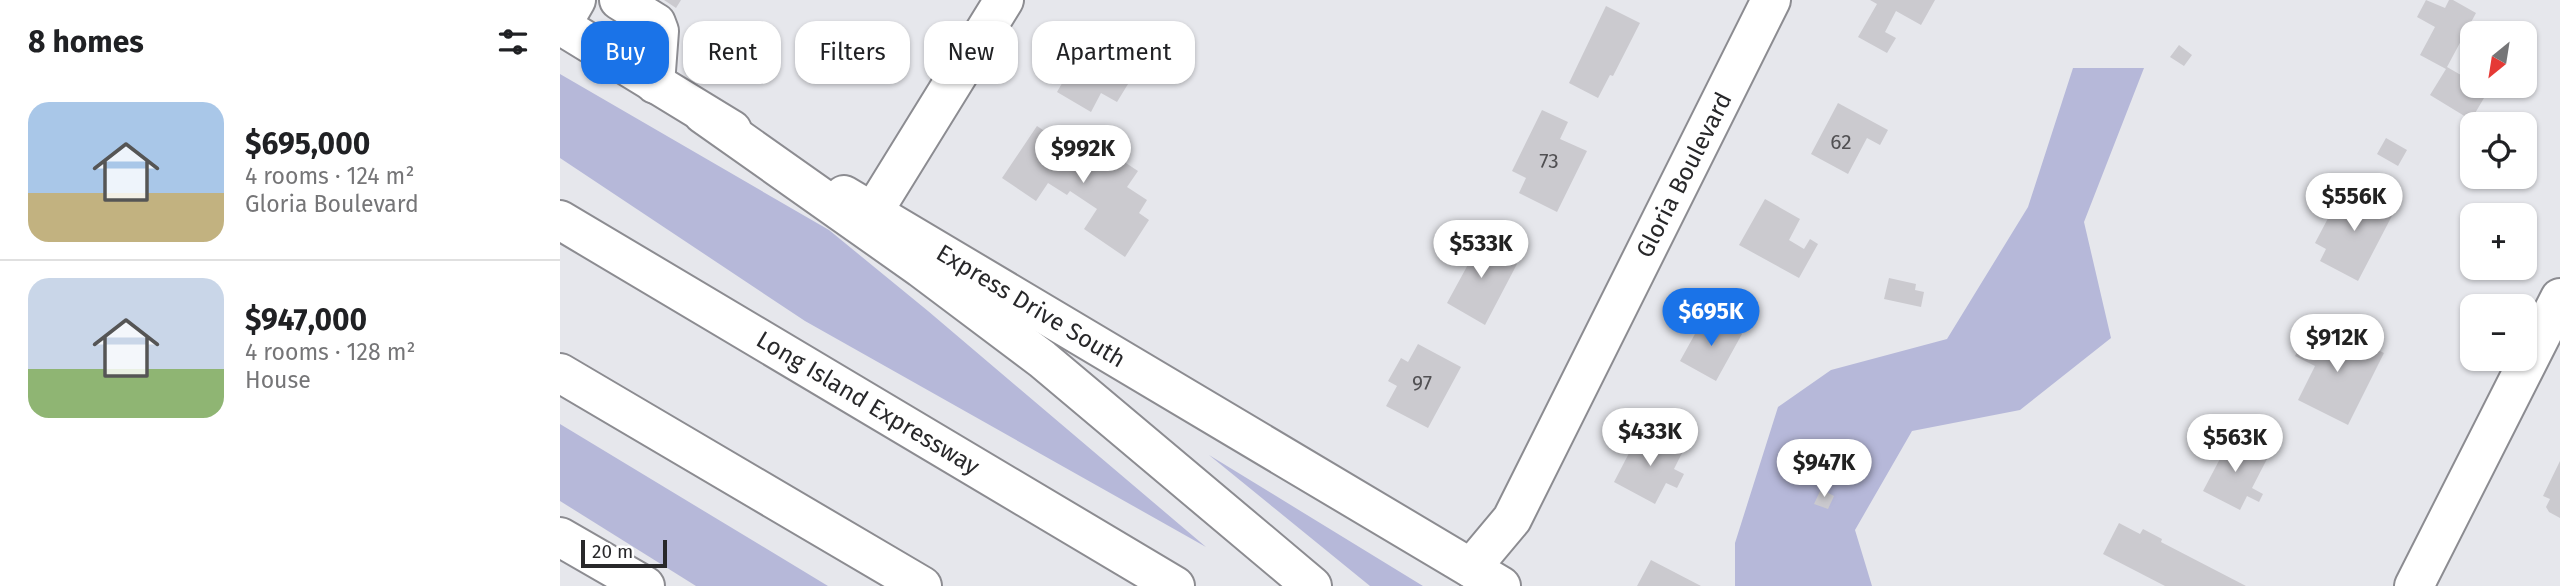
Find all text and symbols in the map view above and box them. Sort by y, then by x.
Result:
chip: Buy [581,21,669,84]
chip: Rent [683,21,781,84]
chip: Filters [795,21,910,84]
chip: New [924,21,1018,84]
chip: Apartment [1032,21,1195,84]
north arrow [2460,21,2538,98]
map controls [2460,21,2537,371]
icon: filters [494,23,532,61]
text: 8 homes [28,24,144,60]
street label: Gloria Boulevard [1630,88,1738,262]
button: locate [2460,112,2537,189]
pin: $992K [1034,125,1132,185]
text: $695,000 [245,126,370,162]
house number: 62 [1830,129,1852,155]
icon: home [84,130,168,214]
text: $992K [1051,134,1115,162]
house number: 73 [1539,148,1559,174]
text: 4 rooms · 124 m² [245,162,414,190]
pin: $556K [2305,174,2403,233]
text: $556K [2322,182,2386,210]
text: Gloria Boulevard [245,190,419,218]
button: + [2460,203,2537,280]
pin: $533K [1432,220,1530,280]
text: $533K [1449,229,1513,257]
street label: Express Drive South [932,239,1130,373]
pin: $695K [1662,288,1760,348]
button: − [2460,294,2537,371]
text: $695K [1678,297,1744,325]
text: $947,000 [245,302,367,338]
icon: home [84,306,168,390]
pin: $912K [2288,314,2386,374]
text: $912K [2306,323,2368,351]
street label: Long Island Expressway [751,325,985,481]
text: 4 rooms · 128 m² [245,338,415,366]
text: House [245,366,311,394]
house number: 97 [1412,370,1432,396]
pin: $433K [1601,408,1699,468]
pin: $563K [2186,414,2284,474]
text: $433K [1618,417,1682,445]
text: $563K [2203,423,2267,451]
pin: $947K [1775,440,1873,499]
text: $947K [1793,448,1855,476]
scale bar [581,537,667,569]
text: 20 m [592,540,633,563]

